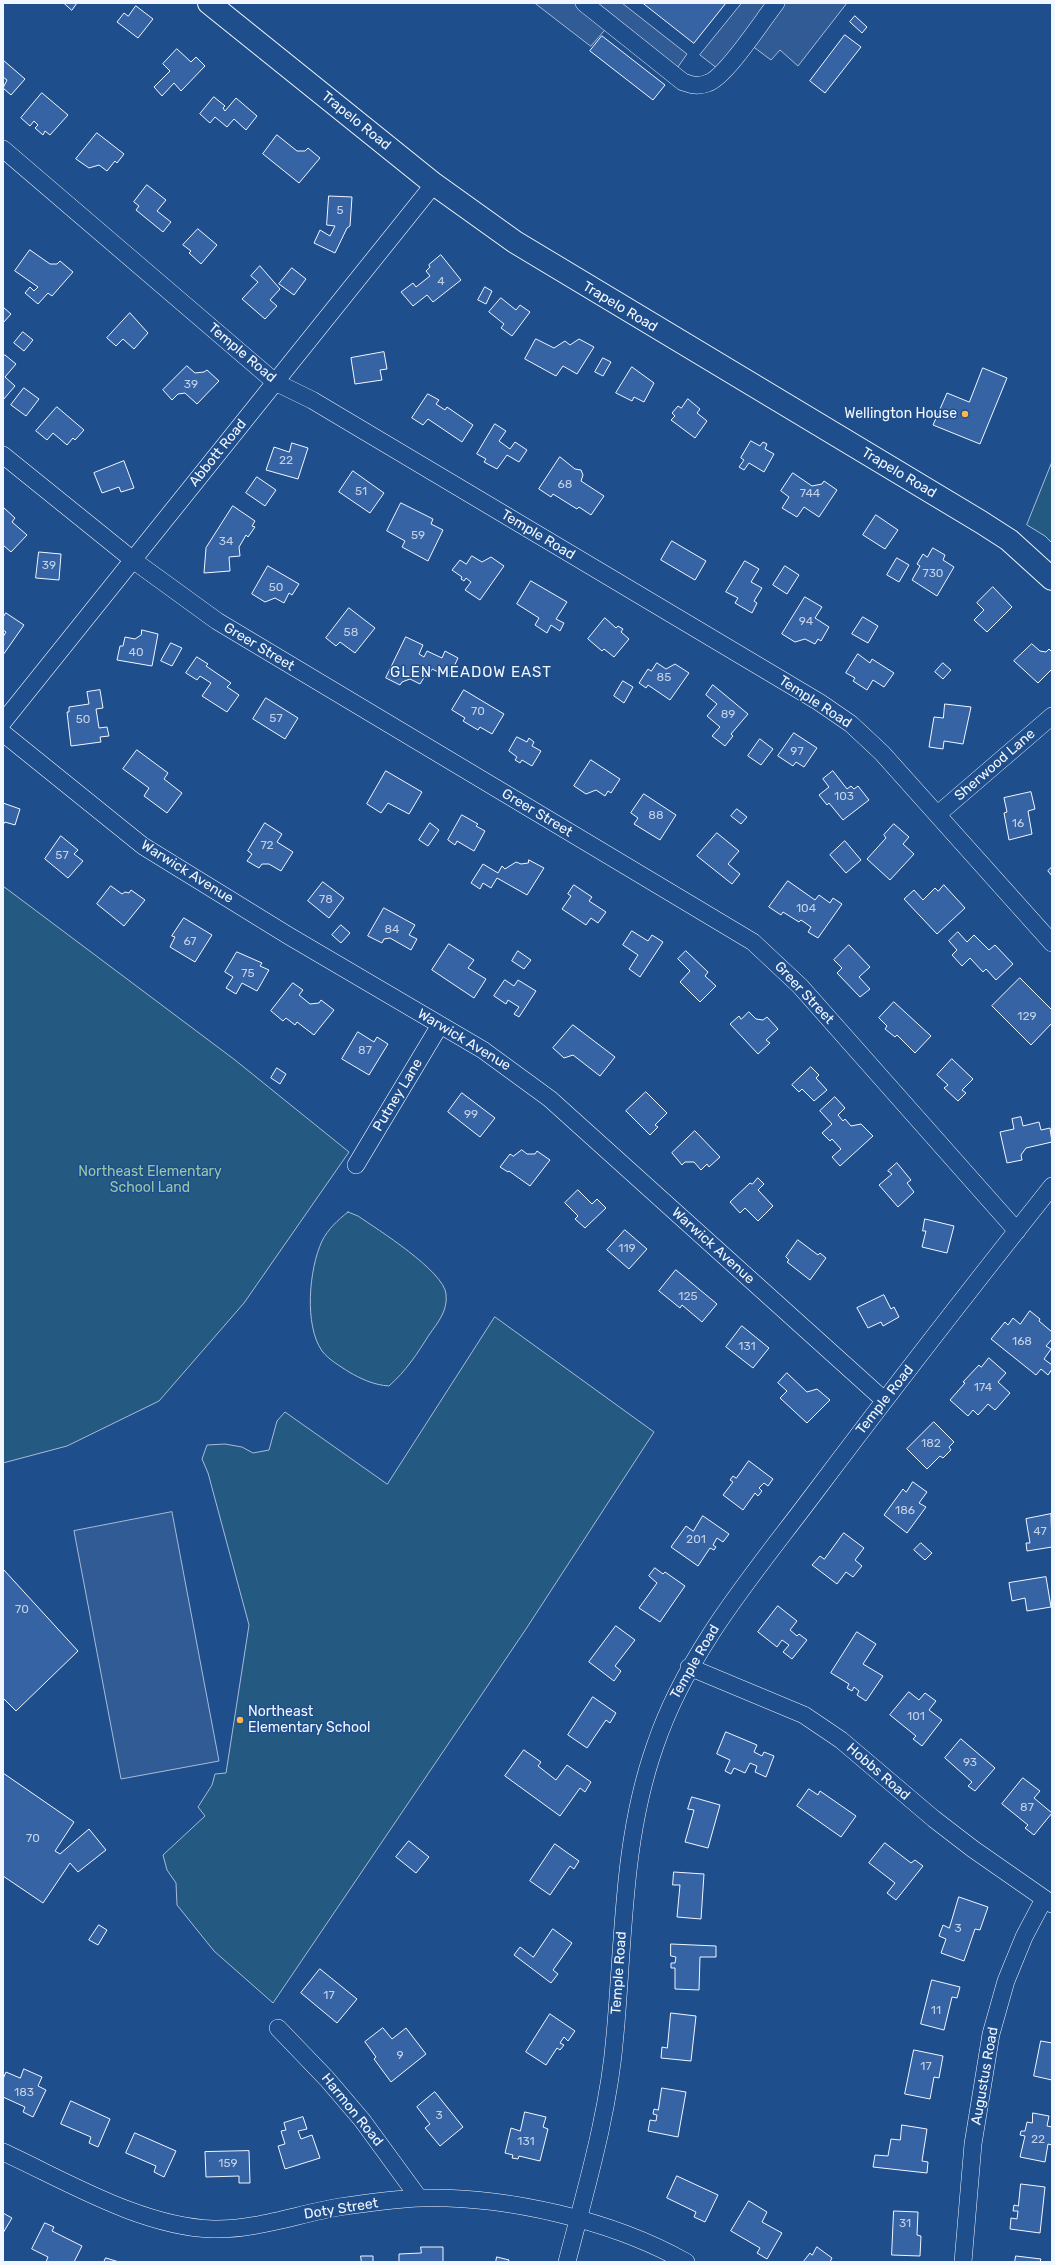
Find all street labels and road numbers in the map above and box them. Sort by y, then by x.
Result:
street label: Trapelo Road [318,88,394,154]
street label: Trapelo Road [580,278,660,336]
street label: Temple Road [205,320,279,386]
street label: Abbott Road [186,416,250,490]
street label: Trapelo Road [859,444,939,502]
street label: Temple Road [498,506,578,564]
street label: Greer Street [221,619,297,675]
street label: Temple Road [776,672,854,732]
street label: Sherwood Lane [951,725,1039,805]
street label: Greer Street [499,785,575,841]
street label: Warwick Avenue [138,837,236,907]
street label: Greer Street [771,958,837,1028]
street label: Warwick Avenue [414,1006,514,1074]
street label: Putney Lane [370,1056,426,1134]
street label: Warwick Avenue [668,1204,758,1288]
street label: Temple Road [853,1362,917,1438]
street label: Temple Road [667,1622,723,1702]
street label: Hobbs Road [843,1740,913,1804]
street label: Temple Road [608,1931,630,2015]
street label: Augustus Road [968,2026,1002,2126]
street label: Harmon Road [318,2070,386,2150]
street label: Doty Street [303,2195,379,2223]

